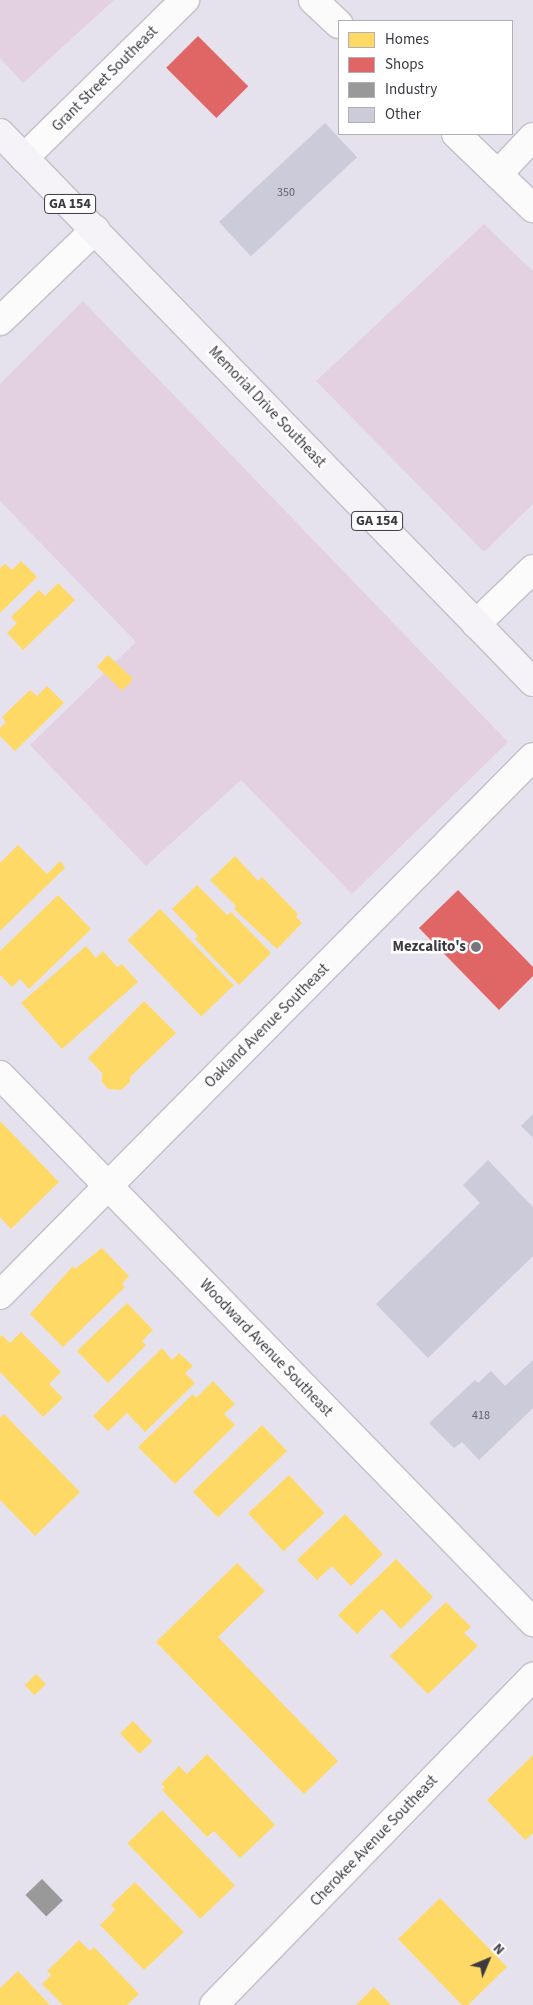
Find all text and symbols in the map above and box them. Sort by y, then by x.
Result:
legend [338,20,513,135]
street label: Grant Street Southeast [48,22,162,136]
text: Homes [385,29,429,50]
text: Shops [385,54,424,75]
text: Industry [385,79,437,100]
text: Other [385,104,421,125]
house number: 350 [277,186,295,200]
road number: GA 154 [44,192,96,215]
street label: Memorial Drive Southeast [205,343,329,471]
road number: GA 154 [351,510,403,532]
place label: Mezcalito's [393,938,466,956]
marker: Mezcalito's [470,941,482,953]
street label: Oakland Avenue Southeast [201,960,333,1092]
street label: Woodward Avenue Southeast [196,1276,336,1420]
house number: 418 [472,1409,490,1423]
street label: Cherokee Avenue Southeast [307,1772,441,1910]
north arrow [463,1935,513,1985]
text: N [488,1939,509,1960]

